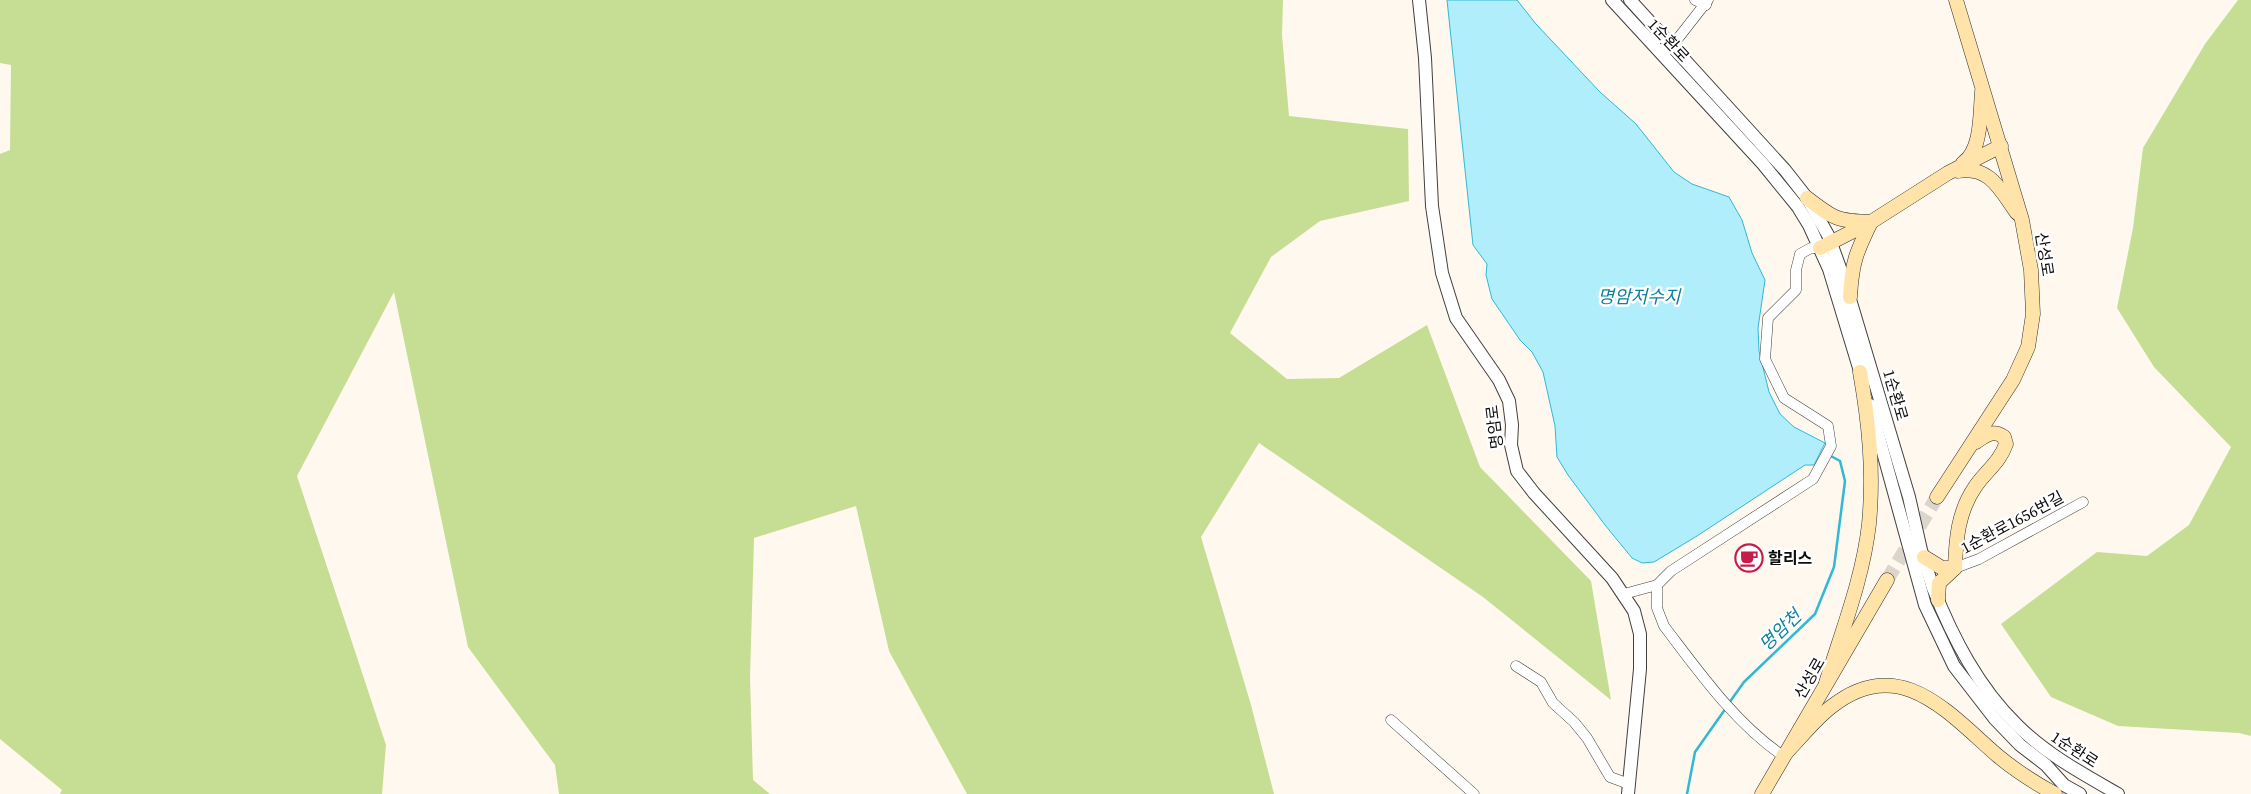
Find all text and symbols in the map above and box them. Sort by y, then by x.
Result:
street label: 1순환로 [1643,13,1695,67]
street label: 산성로 [2031,230,2059,278]
water label: 명암저수지 [1598,284,1682,309]
street label: 1순환로 [1878,367,1914,423]
street label: 명암로 [1480,403,1508,450]
street label: 1순환로1656번길 [1957,486,2067,558]
cafe icon: 할리스 [1734,543,1764,573]
place label: 할리스 [1768,547,1812,569]
water label: 명암천 [1753,602,1808,656]
street label: 산성로 [1788,653,1830,703]
street label: 1순환로 [2047,726,2103,773]

